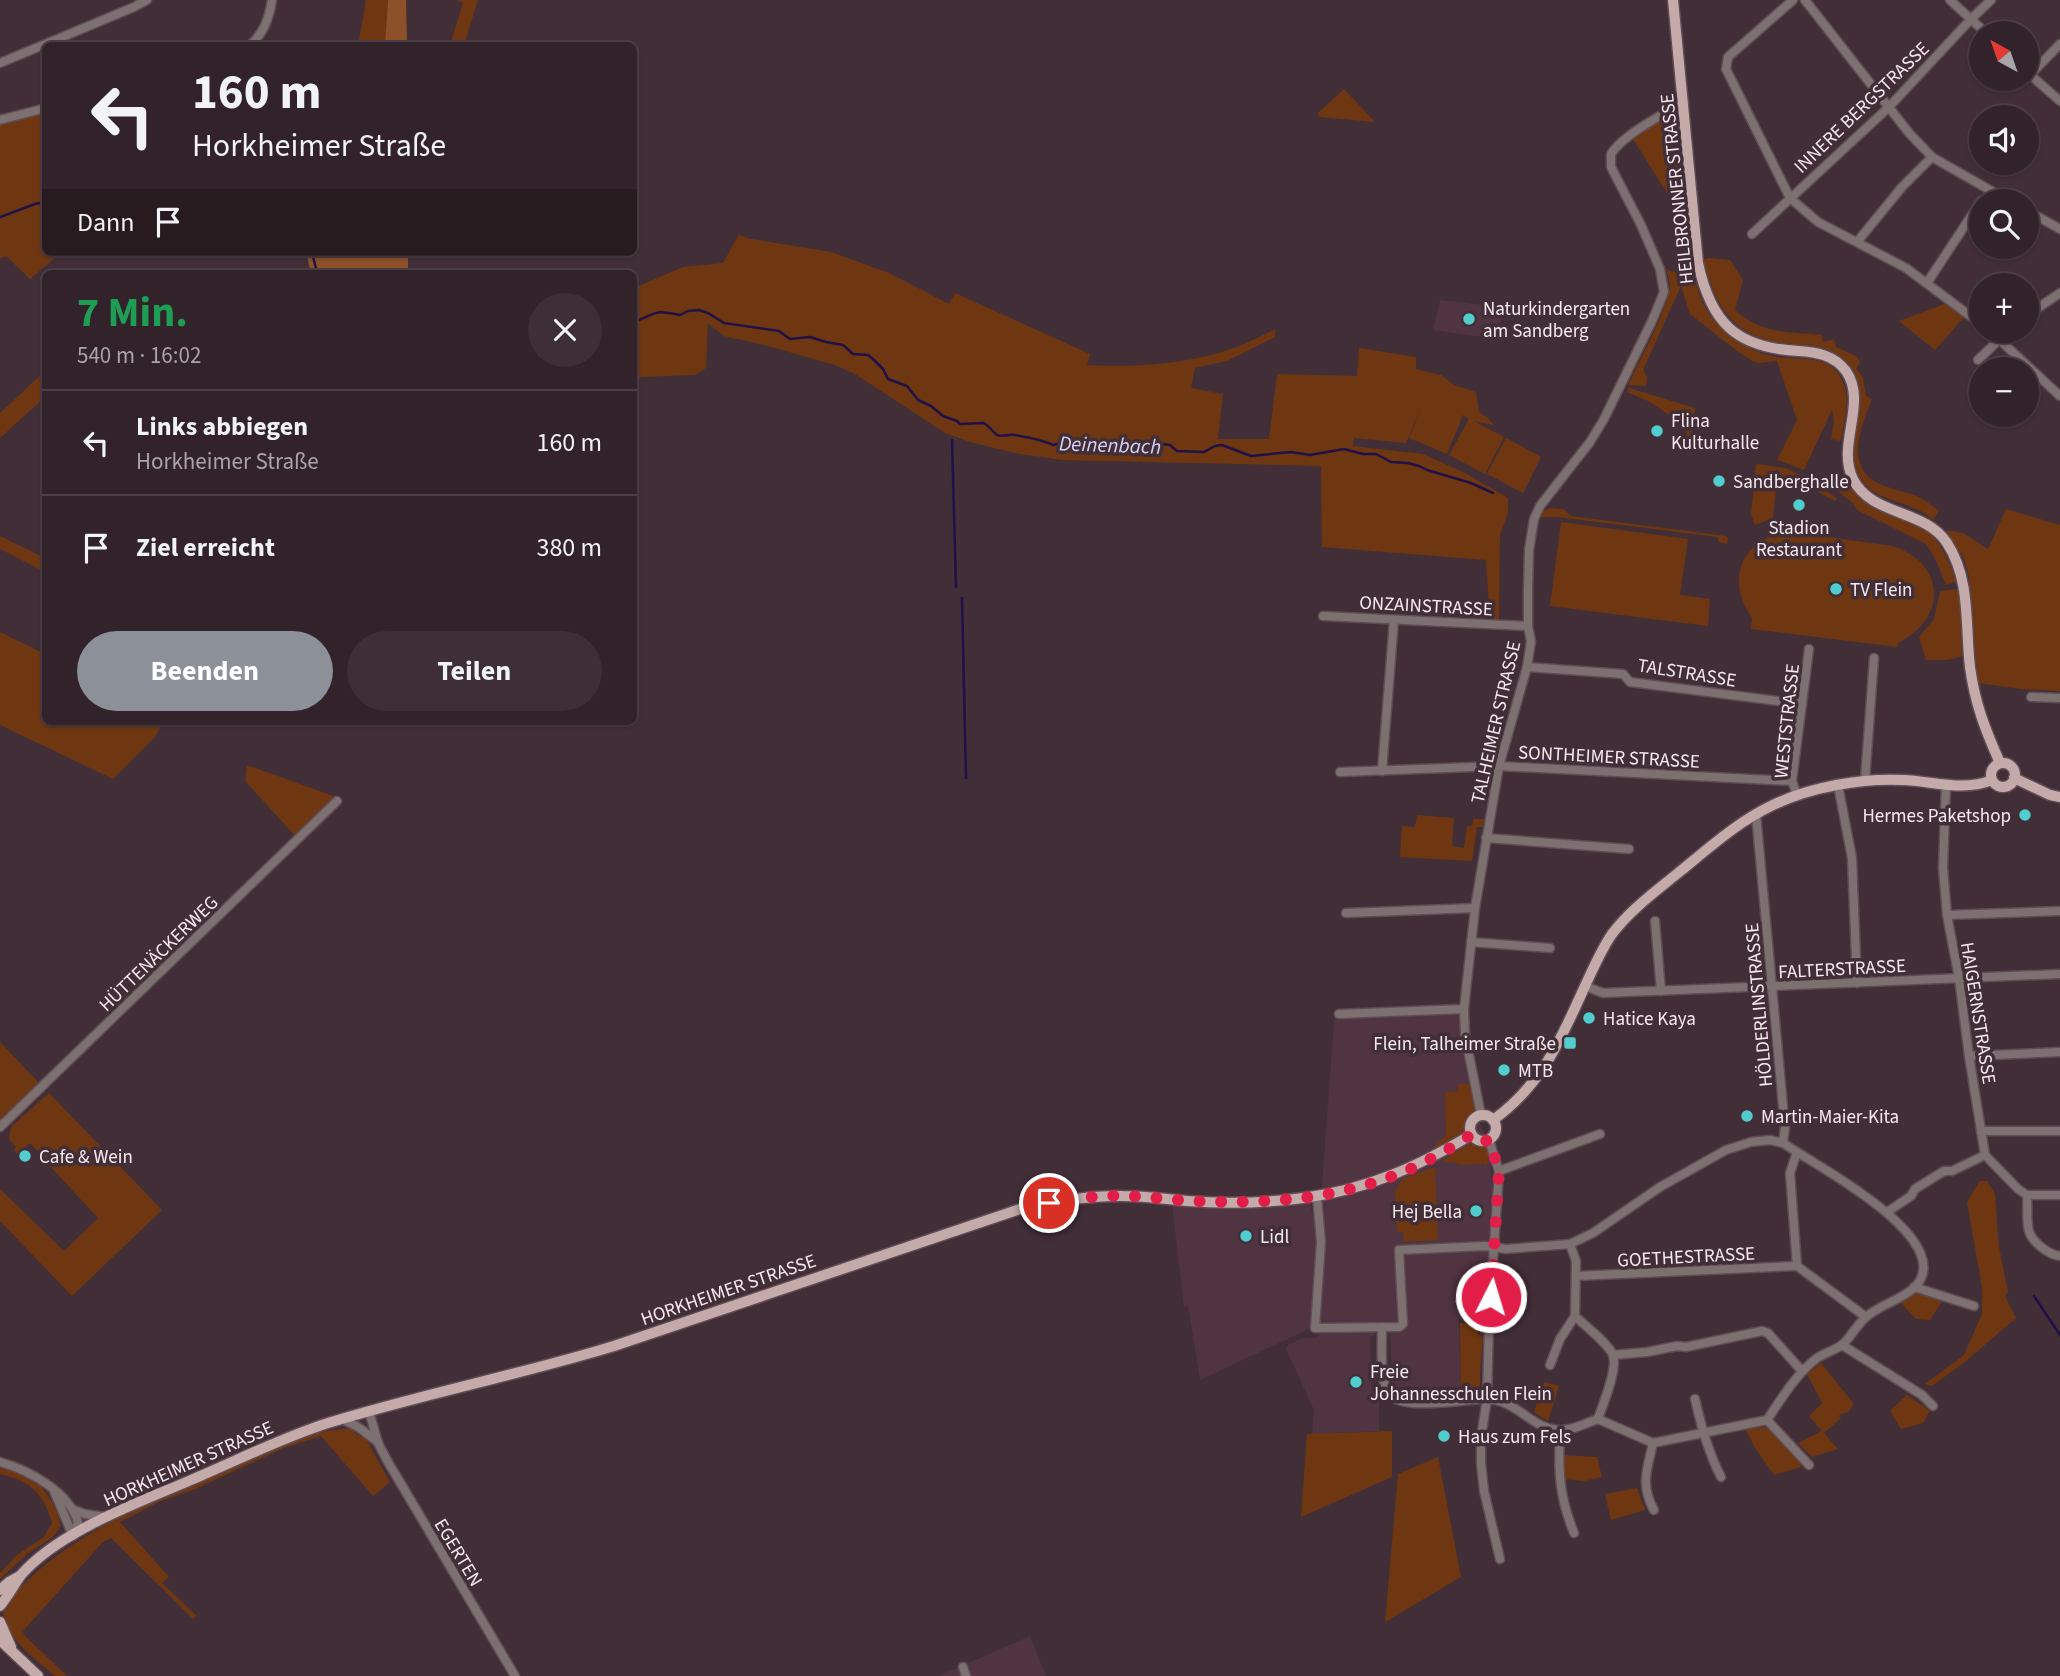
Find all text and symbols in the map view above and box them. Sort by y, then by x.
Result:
north arrow [1969,21,2039,91]
map controls [1969,21,2039,427]
street label: INNERE BERGSTRASSE [1788,36,1936,180]
text: 160 m [192,58,321,128]
icon: left [77,70,168,161]
street label: HEILBRONNER STRASSE [1654,92,1701,285]
button: sound [1969,105,2039,175]
text: Horkheimer Straße [192,123,446,169]
button: search [1969,189,2039,259]
icon: arrive [149,203,187,241]
text: Dann [77,204,135,241]
button: + [1969,273,2039,343]
text: 7 Min. [77,283,188,343]
button: close [528,293,602,367]
place label: Naturkindergarten am Sandberg [1483,296,1630,345]
marker: Naturkindergarten am Sandberg [1461,311,1477,327]
text: 540 m · 16:02 [77,339,201,372]
button: − [1969,357,2039,427]
text: Links abbiegen [136,408,308,445]
place label: Flina Kulturhalle [1671,408,1759,457]
marker: Flina Kulturhalle [1649,423,1665,439]
icon: left [77,424,115,462]
text: 160 m [536,424,602,461]
water label: Deinenbach [1058,428,1162,462]
text: Horkheimer Straße [136,445,319,478]
place label: Sandberghalle [1733,469,1849,496]
marker: Sandberghalle [1711,473,1727,489]
marker: Stadion Restaurant [1791,497,1807,513]
place label: Stadion Restaurant [1756,515,1843,564]
icon: arrive [77,529,115,567]
text: Ziel erreicht [136,529,275,566]
text: 380 m [536,529,602,566]
place label: TV Flein [1850,577,1913,604]
marker: TV Flein [1828,581,1844,597]
street label: ONZAINSTRASSE [1358,590,1493,623]
button: Beenden [77,631,333,711]
button: Teilen [347,631,602,711]
street label: TALHEIMER STRASSE [1465,638,1528,806]
street label: TALSTRASSE [1635,652,1738,695]
street label: WESTSTRASSE [1768,662,1807,780]
street label: SONTHEIMER STRASSE [1517,739,1701,776]
place label: Hermes Paketshop [1862,803,2011,830]
marker: Hermes Paketshop [2017,807,2033,823]
street label: HÜTTENÄCKERWEG [93,890,225,1018]
street label: HÖLDERLINSTRASSE [1739,922,1780,1088]
street label: HAIGERNSTRASSE [1953,940,2002,1086]
street label: FALTERSTRASSE [1778,953,1907,986]
place label: Hatice Kaya [1603,1006,1696,1033]
marker: Hatice Kaya [1581,1010,1597,1026]
place label: Flein, Talheimer Straße [1373,1031,1556,1058]
marker: Flein, Talheimer Straße [1562,1035,1578,1051]
place label: MTB [1518,1058,1553,1085]
marker: MTB [1496,1062,1512,1078]
place label: Martin-Maier-Kita [1761,1104,1899,1131]
marker: Martin-Maier-Kita [1739,1108,1755,1124]
place label: Cafe & Wein [39,1144,133,1171]
marker: Cafe & Wein [17,1148,33,1164]
pin [1019,1173,1079,1233]
icon: arrive [1030,1184,1068,1222]
place label: Hej Bella [1392,1199,1462,1226]
marker: Hej Bella [1468,1203,1484,1219]
place label: Lidl [1260,1224,1289,1251]
marker: Lidl [1238,1228,1254,1244]
street label: GOETHESTRASSE [1616,1240,1756,1275]
street label: HORKHEIMER STRASSE [637,1248,820,1333]
position arrow [1454,1260,1528,1334]
place label: Freie Johannesschulen Flein [1370,1359,1552,1408]
marker: Freie Johannesschulen Flein [1348,1374,1364,1390]
street label: HORKHEIMER STRASSE [99,1415,278,1514]
place label: Haus zum Fels [1458,1424,1571,1451]
marker: Haus zum Fels [1436,1428,1452,1444]
street label: EGERTEN [427,1514,489,1592]

